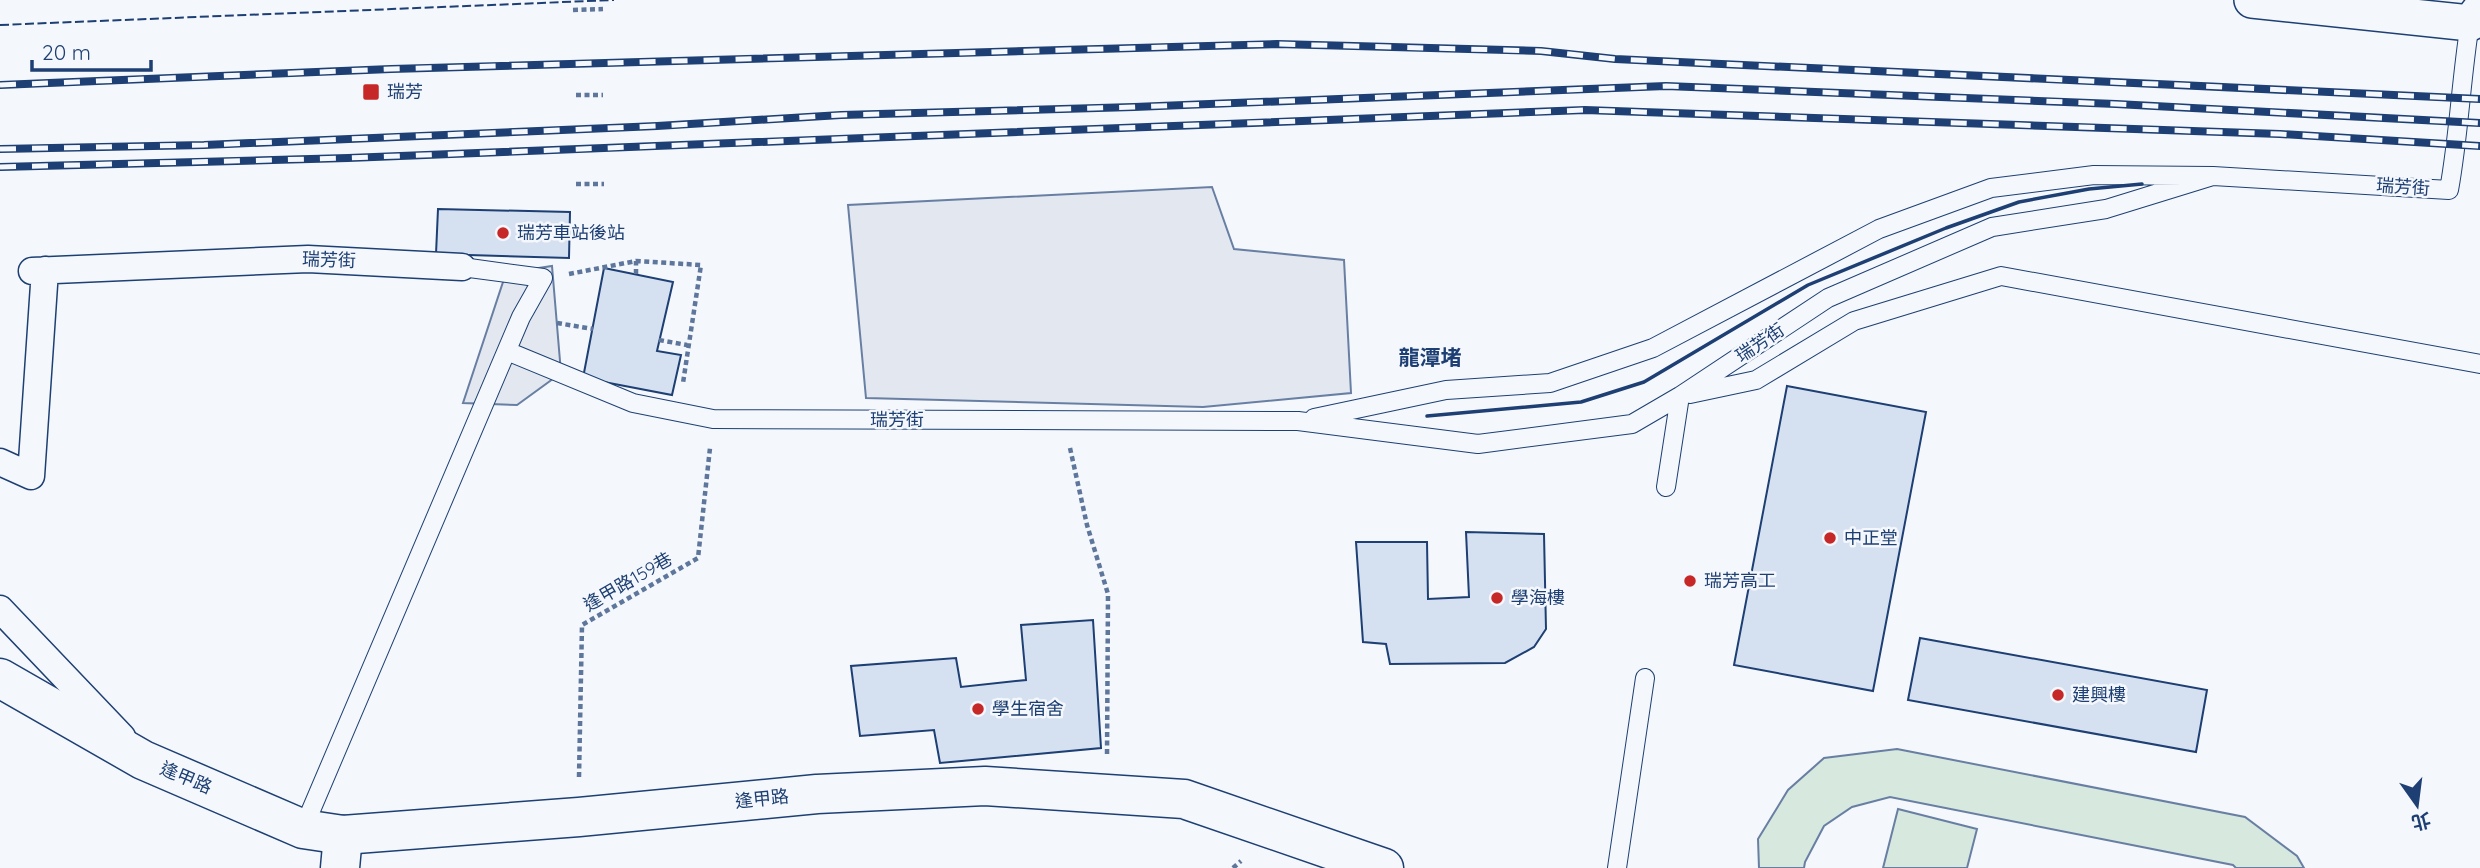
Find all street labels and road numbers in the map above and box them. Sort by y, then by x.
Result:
street label: 瑞芳街 [2375,173,2431,200]
street label: 瑞芳街 [302,247,356,272]
street label: 瑞芳街 [1731,318,1789,367]
street label: 瑞芳街 [870,408,924,431]
street label: 逢甲路159巷 [579,547,676,616]
street label: 逢甲路 [157,756,216,799]
street label: 逢甲路 [734,784,790,813]

